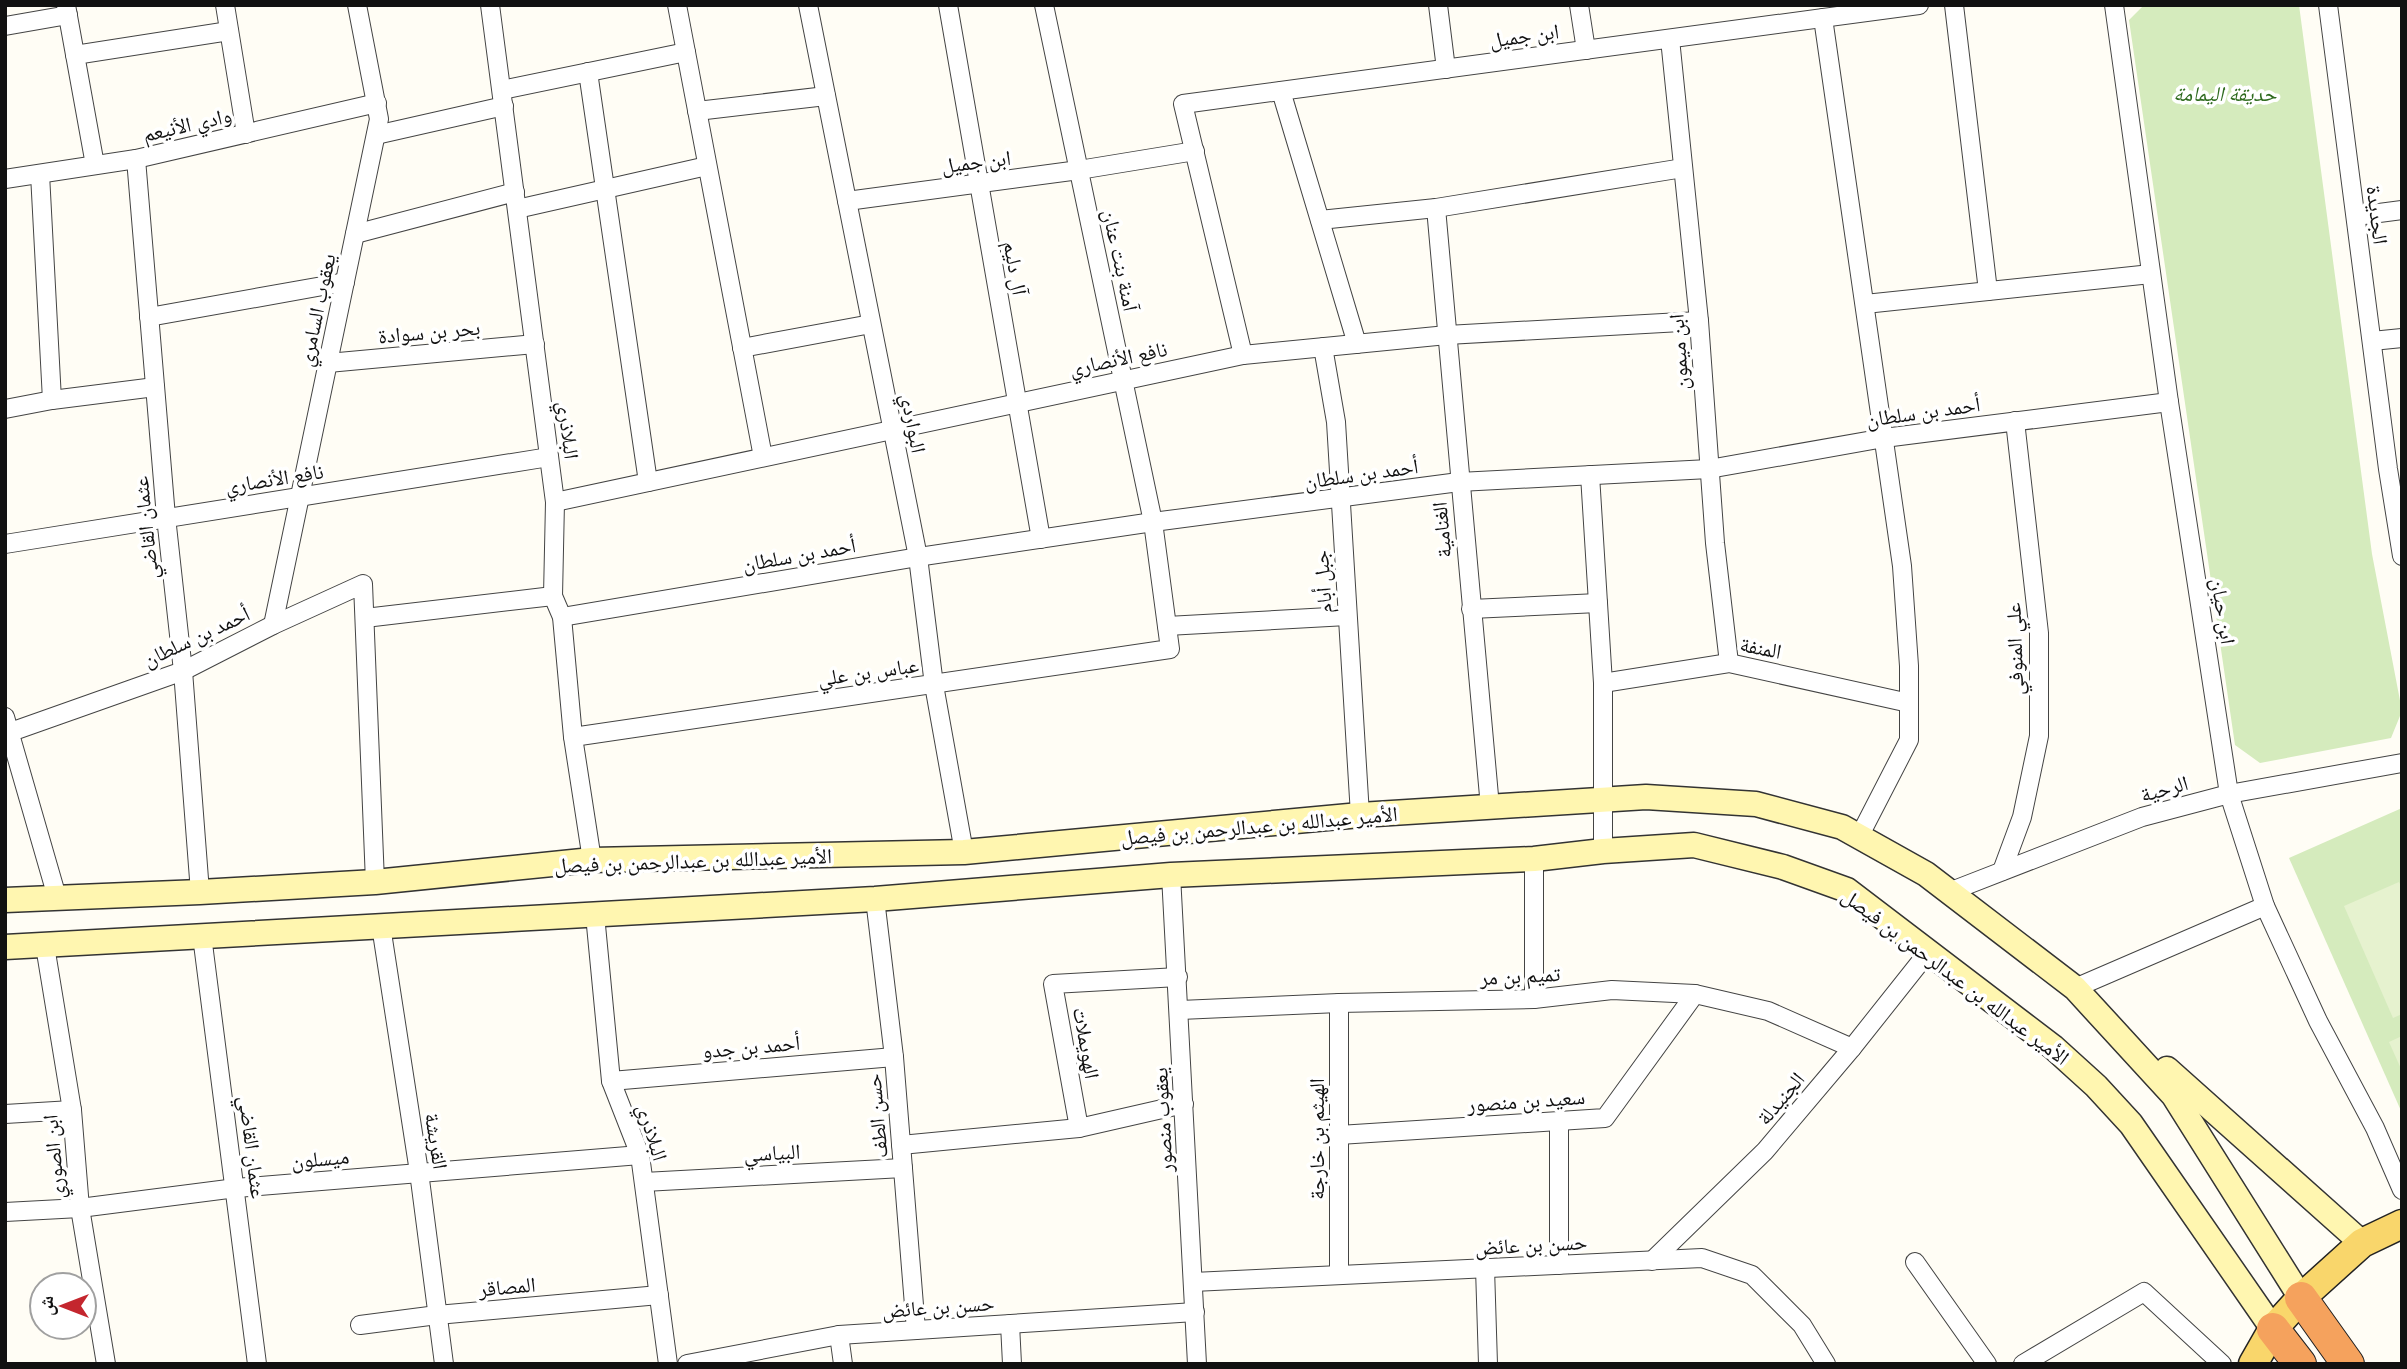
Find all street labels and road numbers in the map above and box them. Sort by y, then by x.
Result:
street label: ابن جميل [1487,16,1561,54]
street label: وادي الأنيعم [140,100,235,151]
street label: ابن جميل [939,143,1013,179]
street label: الجديدة [2361,184,2395,246]
street label: آمنة بنت عنان [1097,206,1146,314]
street label: آل دليم [997,239,1035,298]
street label: يعقوب السامري [290,251,345,370]
street label: بحر بن سوادة [377,313,481,349]
street label: ابن ميمون [1661,313,1695,391]
street label: نافع الأنصاري [1066,334,1170,385]
street label: أحمد بن سلطان [1864,389,1982,433]
street label: البواردي [891,391,933,456]
street label: البلاذري [548,399,586,461]
street label: أحمد بن سلطان [1302,451,1420,495]
street label: نافع الأنصاري [223,456,326,503]
street label: عثمان القاضي [126,474,168,581]
street label: الغنامية [1425,501,1457,559]
street label: أحمد بن سلطان [740,530,858,578]
street label: جبل أبام [1306,549,1339,615]
street label: ابن حيان [2205,576,2243,646]
street label: أحمد بن سلطان [138,599,254,673]
street label: علي المنوفي [1998,602,2033,696]
street label: المنفة [1738,629,1784,665]
street label: عباس بن علي [816,650,921,695]
street label: الرحية [2137,768,2191,808]
street label: الأمير عبدالله بن عبدالرحمن بن فيصل [1119,799,1399,851]
street label: الأمير عبدالله بن عبدالرحمن بن فيصل [554,841,832,879]
street label: الأمير عبدالله بن عبدالرحمن بن فيصل [1837,881,2075,1071]
street label: تميم بن مر [1478,959,1561,992]
street label: الهويملات [1067,1005,1107,1081]
street label: أحمد بن جدو [701,1028,801,1064]
street label: الجنيدلة [1750,1066,1810,1130]
street label: يعقوب منصور [1145,1067,1179,1174]
street label: حسن الطف [858,1073,894,1159]
street label: الهيثم بن خارجة [1302,1078,1331,1200]
street label: سعيد بن منصور [1465,1082,1586,1118]
street label: عثمان القاضي [229,1094,273,1201]
street label: البلاذري [628,1100,675,1165]
street label: القريشة [419,1111,455,1171]
street label: ابن الصوري [35,1113,74,1200]
street label: البياسي [743,1137,801,1171]
street label: ميسلون [290,1142,350,1174]
street label: حسن بن عائض [1474,1227,1588,1261]
street label: المصاقر [476,1270,537,1303]
street label: حسن بن عائض [881,1288,995,1324]

